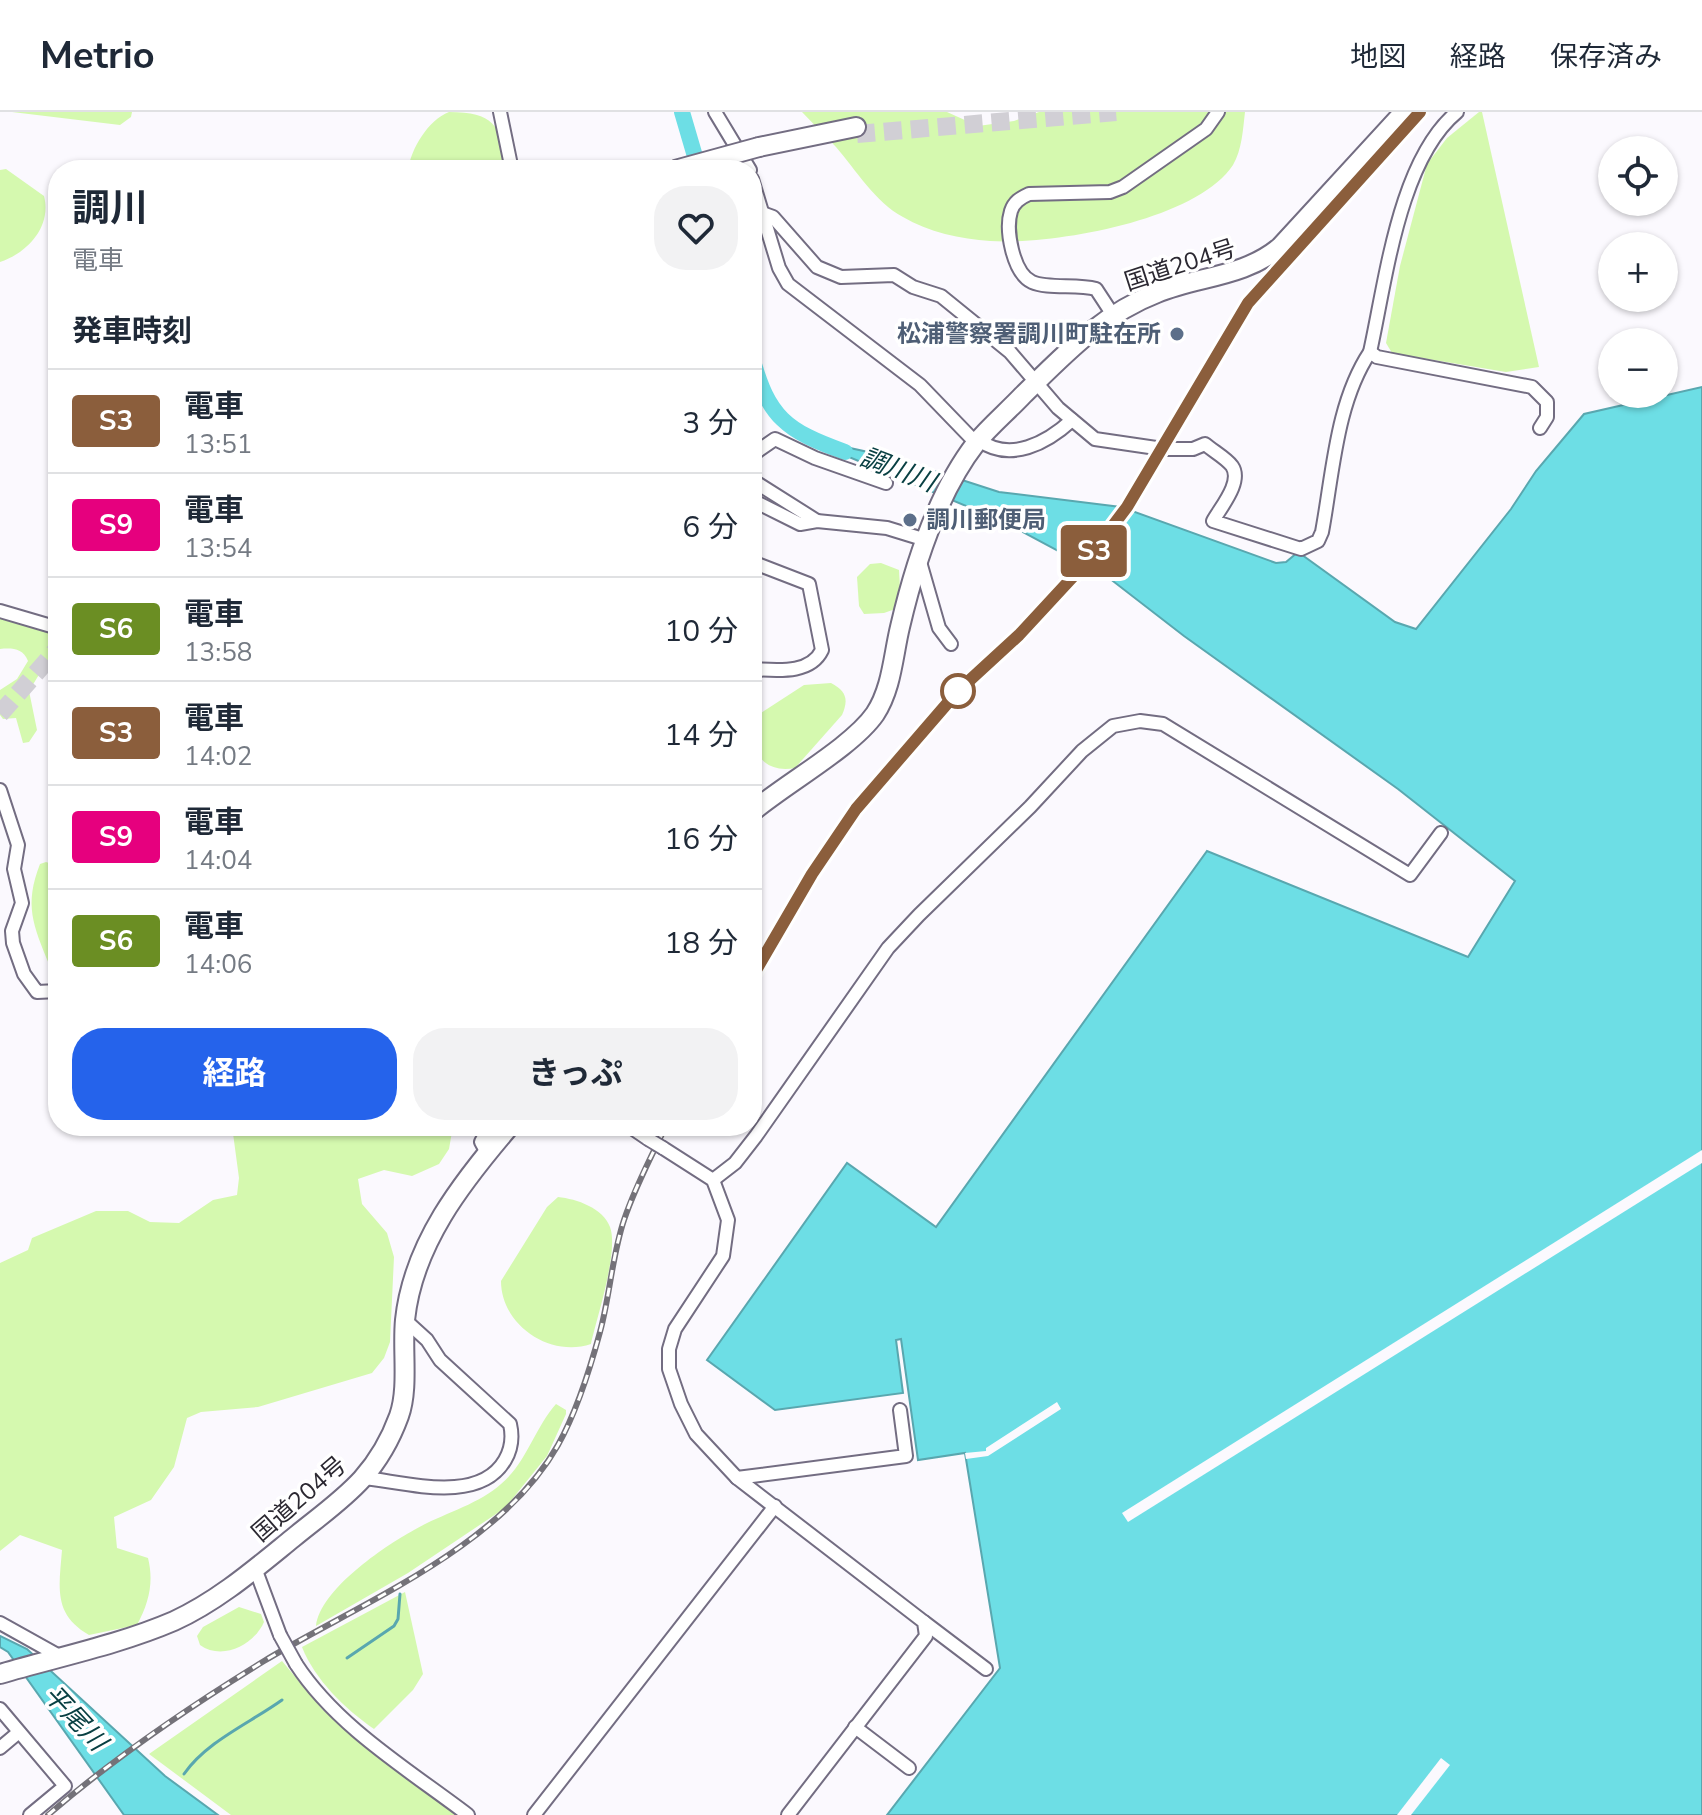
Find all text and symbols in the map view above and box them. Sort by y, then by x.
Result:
text: Metrio [40,30,155,81]
text: 地図 [1350,38,1406,76]
text: 経路 [1450,38,1506,76]
text: 保存済み [1550,38,1662,76]
map controls [1598,136,1678,408]
button: locate [1598,136,1678,216]
text: 調川 [72,183,148,234]
button: heart [654,186,738,270]
street label: 国道204号 [1120,232,1240,298]
button: + [1598,232,1678,312]
text: 電車 [72,243,124,278]
text: 発車時刻 [72,311,192,352]
place label: 松浦警察署調川町駐在所 [897,318,1161,350]
marker: 松浦警察署調川町駐在所 [1168,325,1186,343]
button: − [1598,328,1678,408]
text: 電車 [184,386,244,427]
text: S3 [99,402,133,440]
text: 3 分 [682,403,738,444]
text: 13:51 [184,427,252,462]
water label: 調川川 [855,440,943,501]
text: 電車 [184,490,244,531]
place label: 調川郵便局 [926,504,1046,536]
text: S9 [99,506,133,544]
text: 6 分 [682,507,738,548]
marker: 調川郵便局 [901,511,919,529]
line badge: S3 [1058,525,1130,577]
text: 13:54 [184,531,252,566]
text: S3 [1077,532,1111,570]
text: 電車 [184,594,244,635]
text: S6 [99,610,133,648]
text: 10 分 [664,611,738,652]
text: 13:58 [184,635,252,670]
unlabelled marker [941,674,975,708]
text: 電車 [184,698,244,739]
text: S3 [99,714,133,752]
text: 14 分 [664,715,738,756]
text: 14:02 [184,739,252,774]
text: 電車 [184,802,244,843]
text: S9 [99,818,133,856]
text: 16 分 [664,819,738,860]
text: 14:04 [184,843,252,878]
text: 電車 [184,906,244,947]
text: S6 [99,922,133,960]
text: 18 分 [664,923,738,964]
text: 14:06 [184,947,252,982]
button: 経路 [72,1028,397,1120]
button: きっぷ [413,1028,738,1120]
street label: 国道204号 [245,1449,353,1549]
water label: 平尾川 [36,1678,116,1761]

